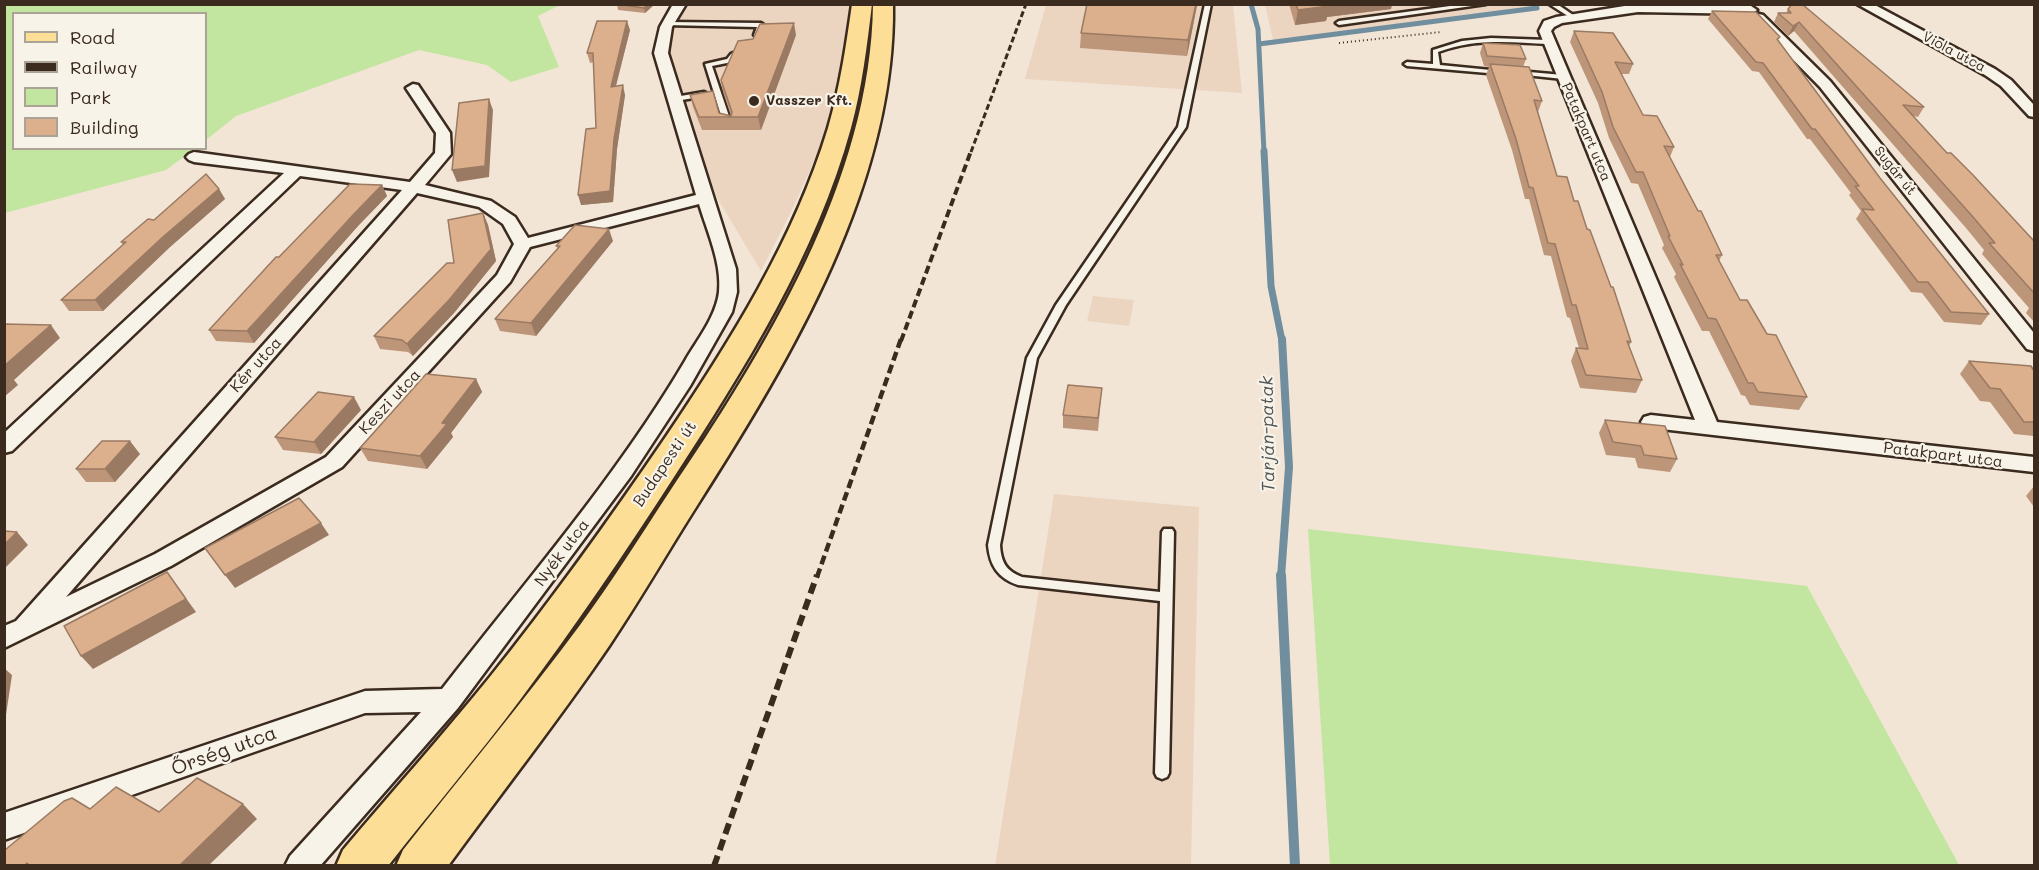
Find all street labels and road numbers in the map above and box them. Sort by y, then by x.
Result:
street label: Viola utca [1920,28,1988,76]
street label: Patakpart utca [1558,80,1614,184]
street label: Sugár út [1870,143,1920,199]
street label: Kér utca [226,333,286,397]
street label: Keszi utca [355,366,425,438]
street label: Budapesti út [629,418,701,510]
street label: Patakpart utca [1882,438,2004,472]
street label: Nyék utca [531,516,593,590]
street label: Őrség utca [168,721,280,781]

